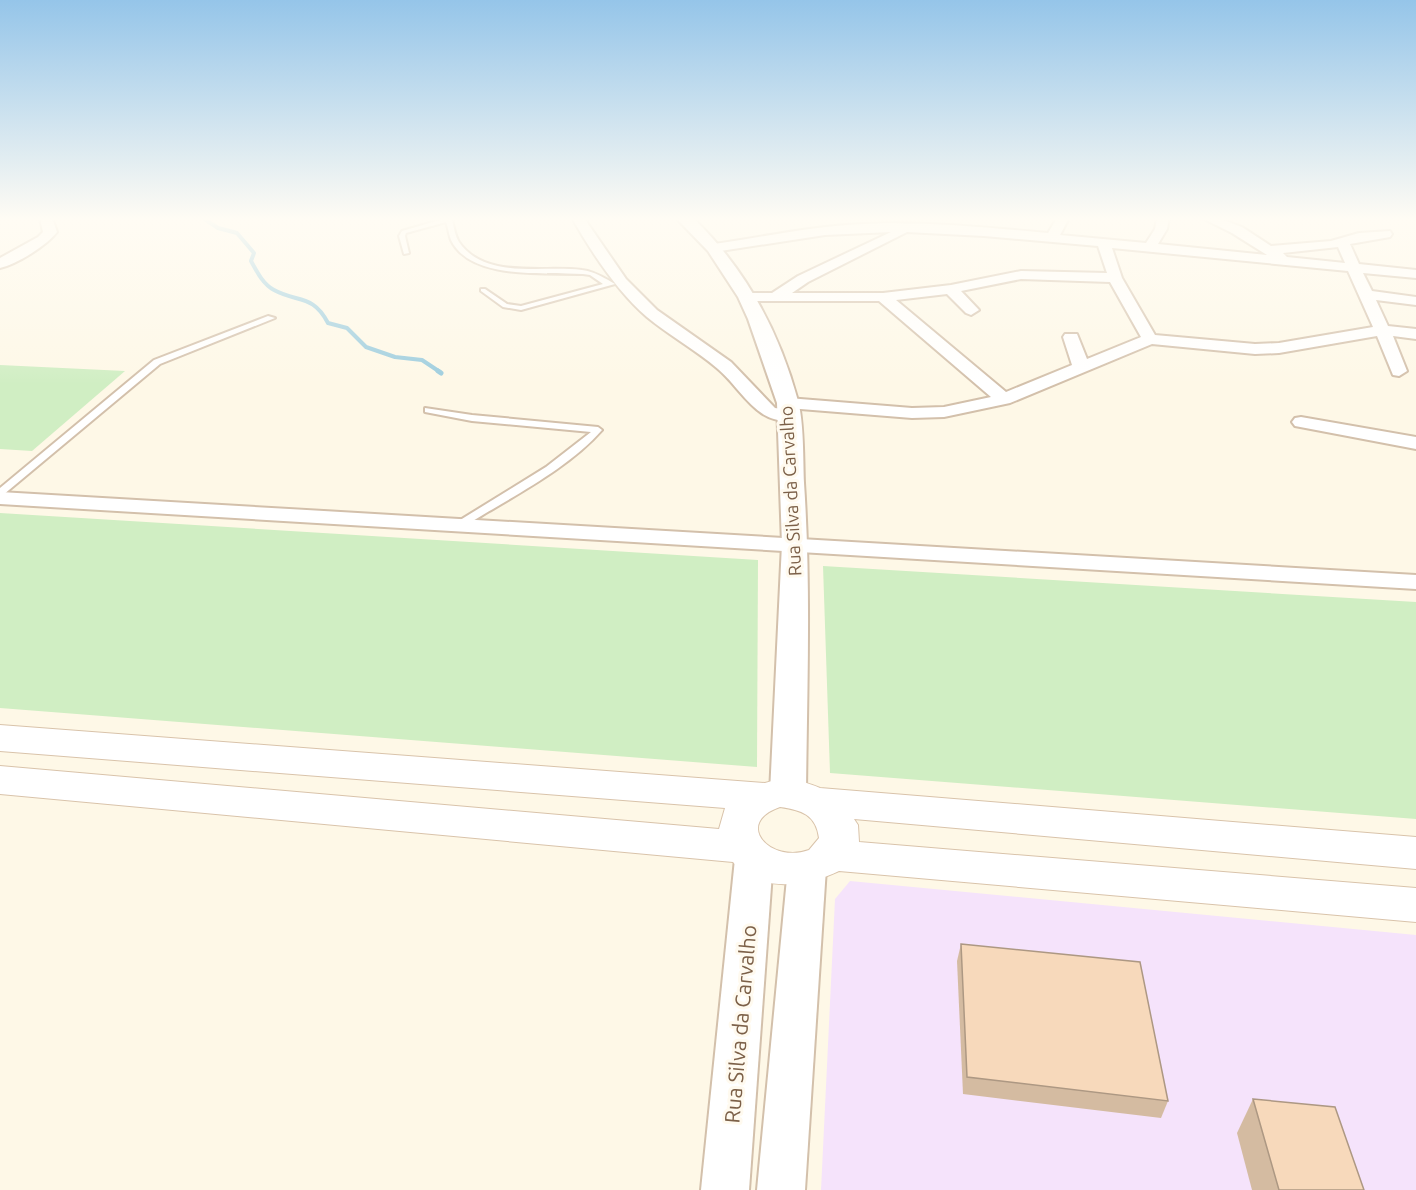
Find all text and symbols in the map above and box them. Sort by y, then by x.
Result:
street label: Rua Silva da Carvalho [776,405,804,577]
street label: Rua Silva da Carvalho [719,924,761,1124]

